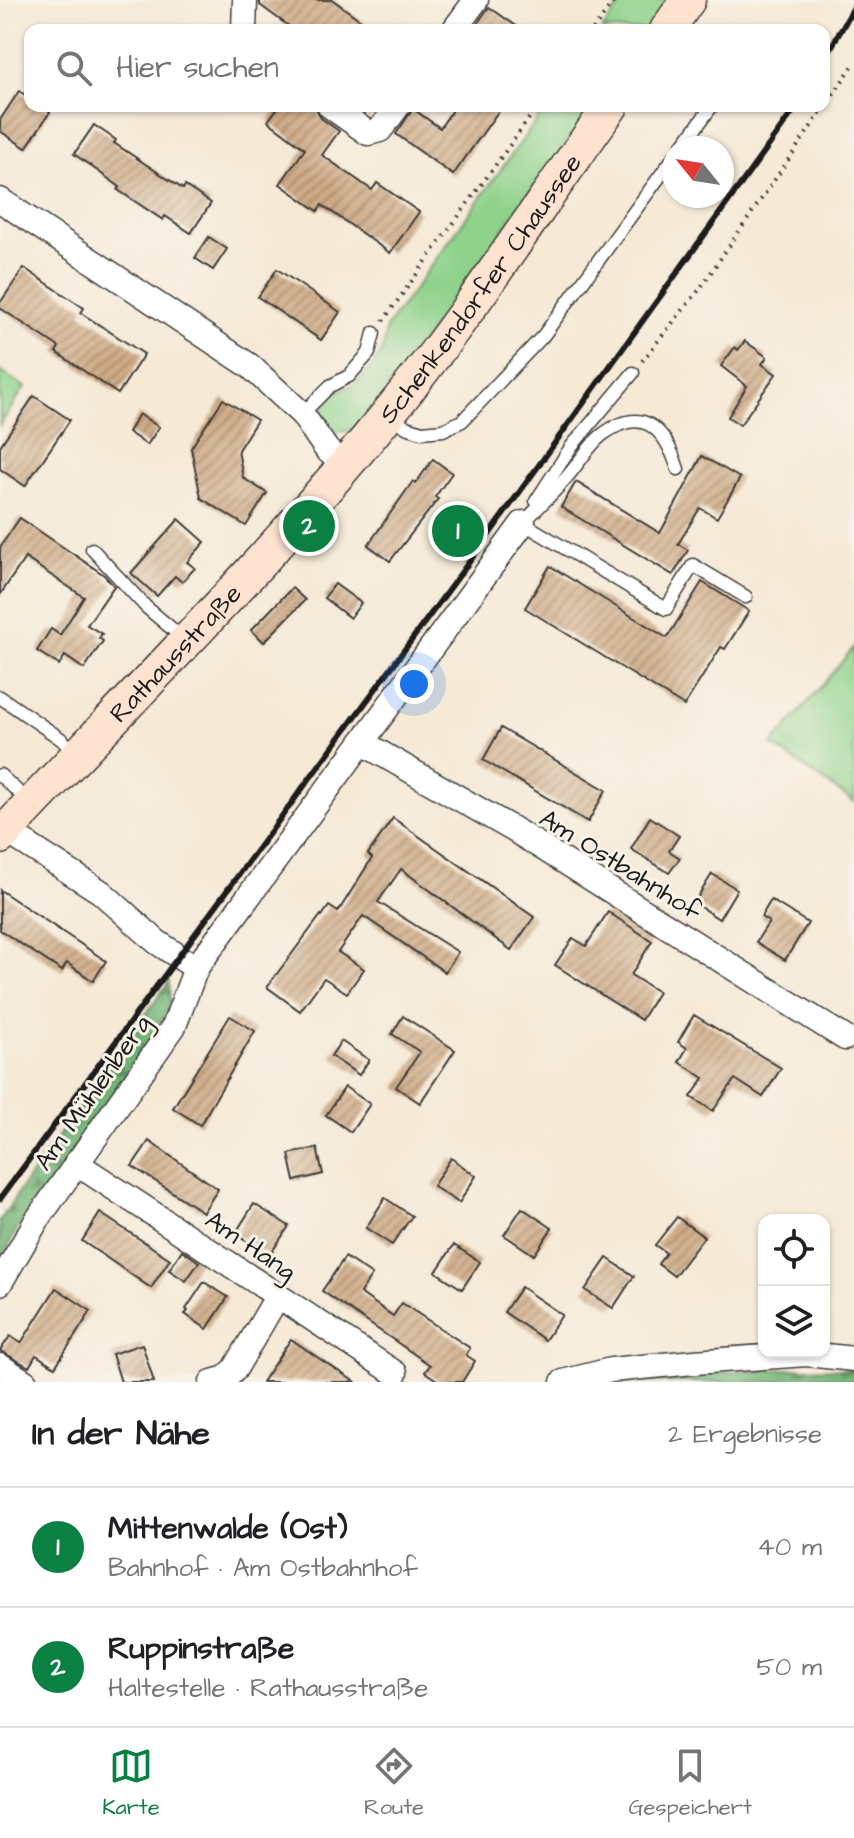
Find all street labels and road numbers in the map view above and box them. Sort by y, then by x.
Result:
street label: Schenkendorfer Chaussee [371,147,591,431]
street label: Rathausstraße [101,576,250,731]
street label: Am Ostbahnhof [533,801,709,929]
street label: Am Mühlenberg [26,1008,162,1179]
street label: Am Hang [197,1202,303,1291]

